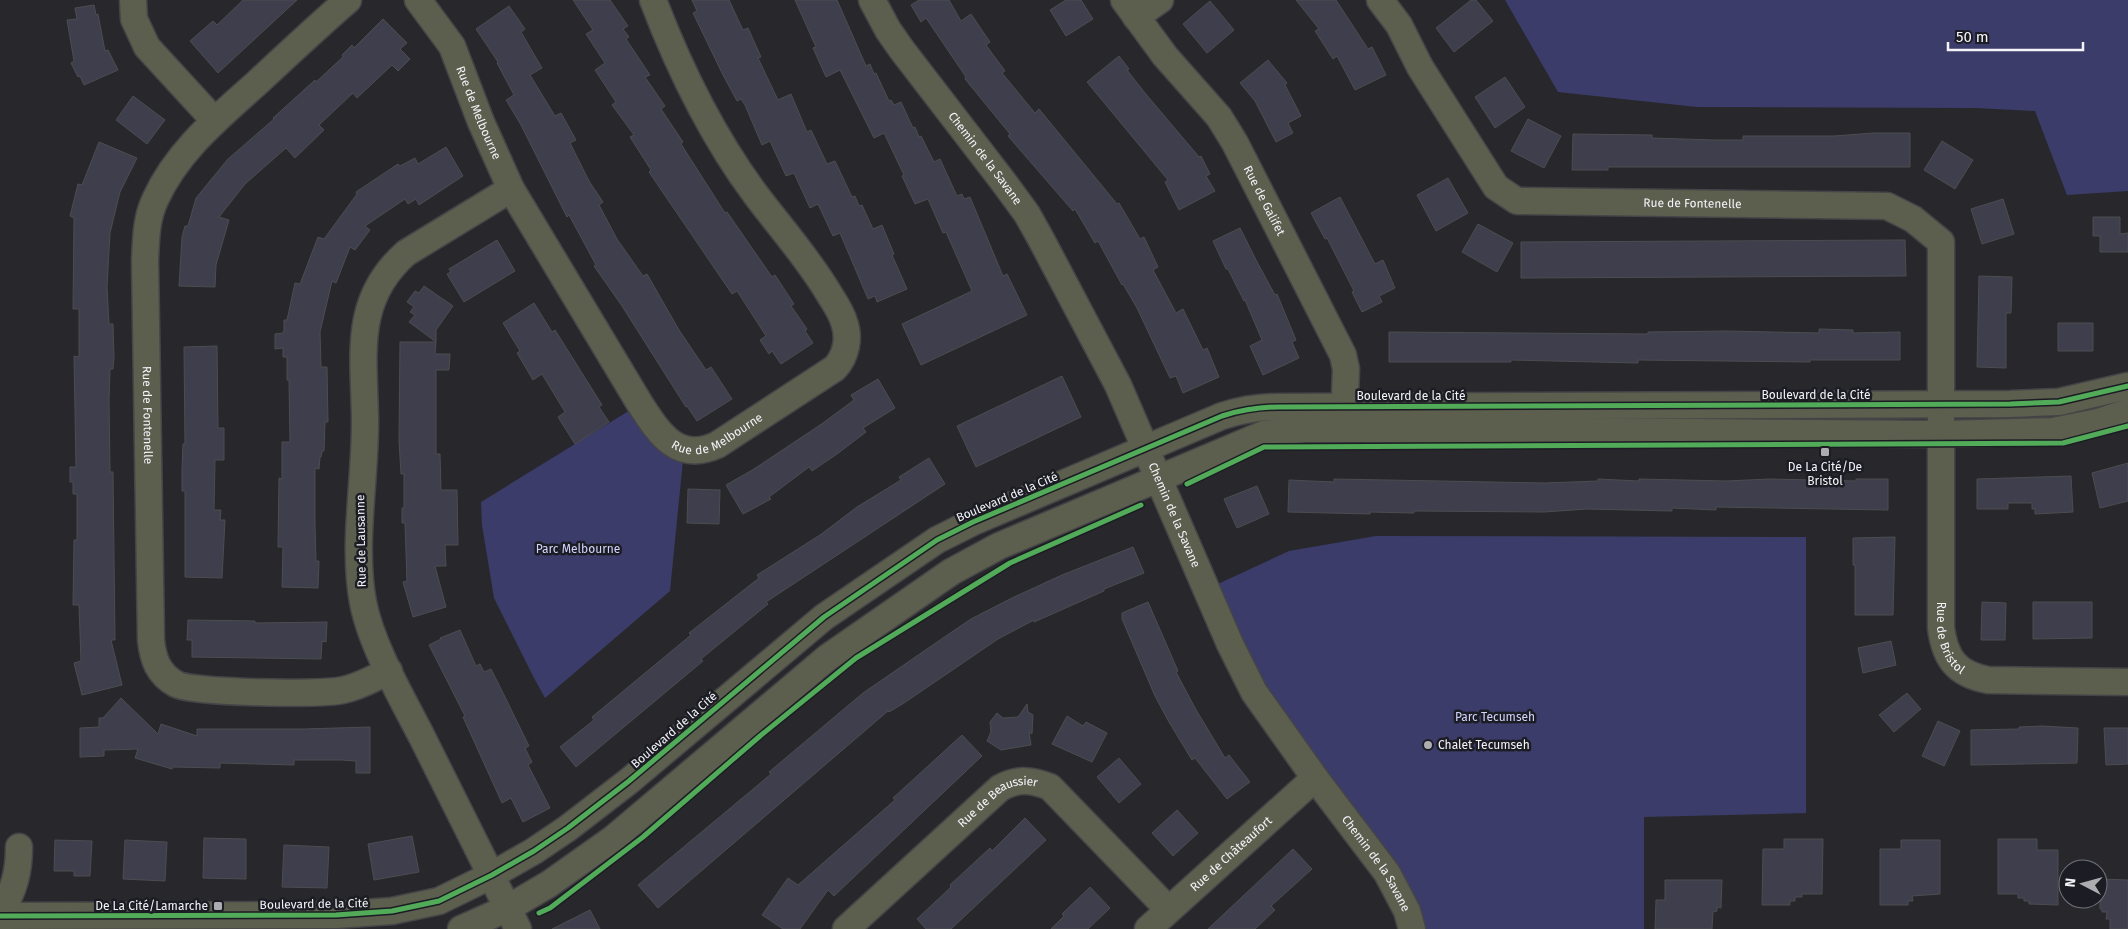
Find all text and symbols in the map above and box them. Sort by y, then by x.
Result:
scale bar [1948,20,2083,52]
text: 50 m [1956,28,1989,46]
street label: Rue de Melbourne [453,64,504,162]
street label: Chemin de la Savane [945,109,1025,208]
street label: Rue de Galifet [1241,163,1288,238]
street label: Rue de Fontenelle [1643,196,1742,211]
street label: Rue de Fontenelle [140,366,155,464]
street label: Boulevard de la Cité [1762,388,1870,402]
street label: Boulevard de la Cité [1357,389,1465,403]
street label: Rue de Melbourne [669,410,765,458]
marker: De La Cité/De Bristol [1819,446,1831,458]
street label: Chemin de la Savane [1145,460,1203,570]
place label: De La Cité/De Bristol [1788,460,1862,488]
street label: Boulevard de la Cité [954,469,1060,525]
street label: Rue de Lausanne [353,494,369,588]
park label: Parc Melbourne [536,542,620,556]
street label: Rue de Bristol [1934,602,1968,677]
street label: Boulevard de la Cité [628,689,720,771]
park label: Parc Tecumseh [1455,710,1535,724]
place label: Chalet Tecumseh [1438,738,1530,752]
marker: Chalet Tecumseh [1422,739,1434,751]
street label: Rue de Beaussier [955,774,1040,830]
street label: Rue de Châteaufort [1187,813,1275,894]
street label: Chemin de la Savane [1339,813,1413,914]
north arrow [2058,859,2108,909]
text: N [2062,877,2080,888]
street label: Boulevard de la Cité [259,896,369,912]
place label: De La Cité/Lamarche [95,899,208,913]
marker: De La Cité/Lamarche [212,900,224,912]

